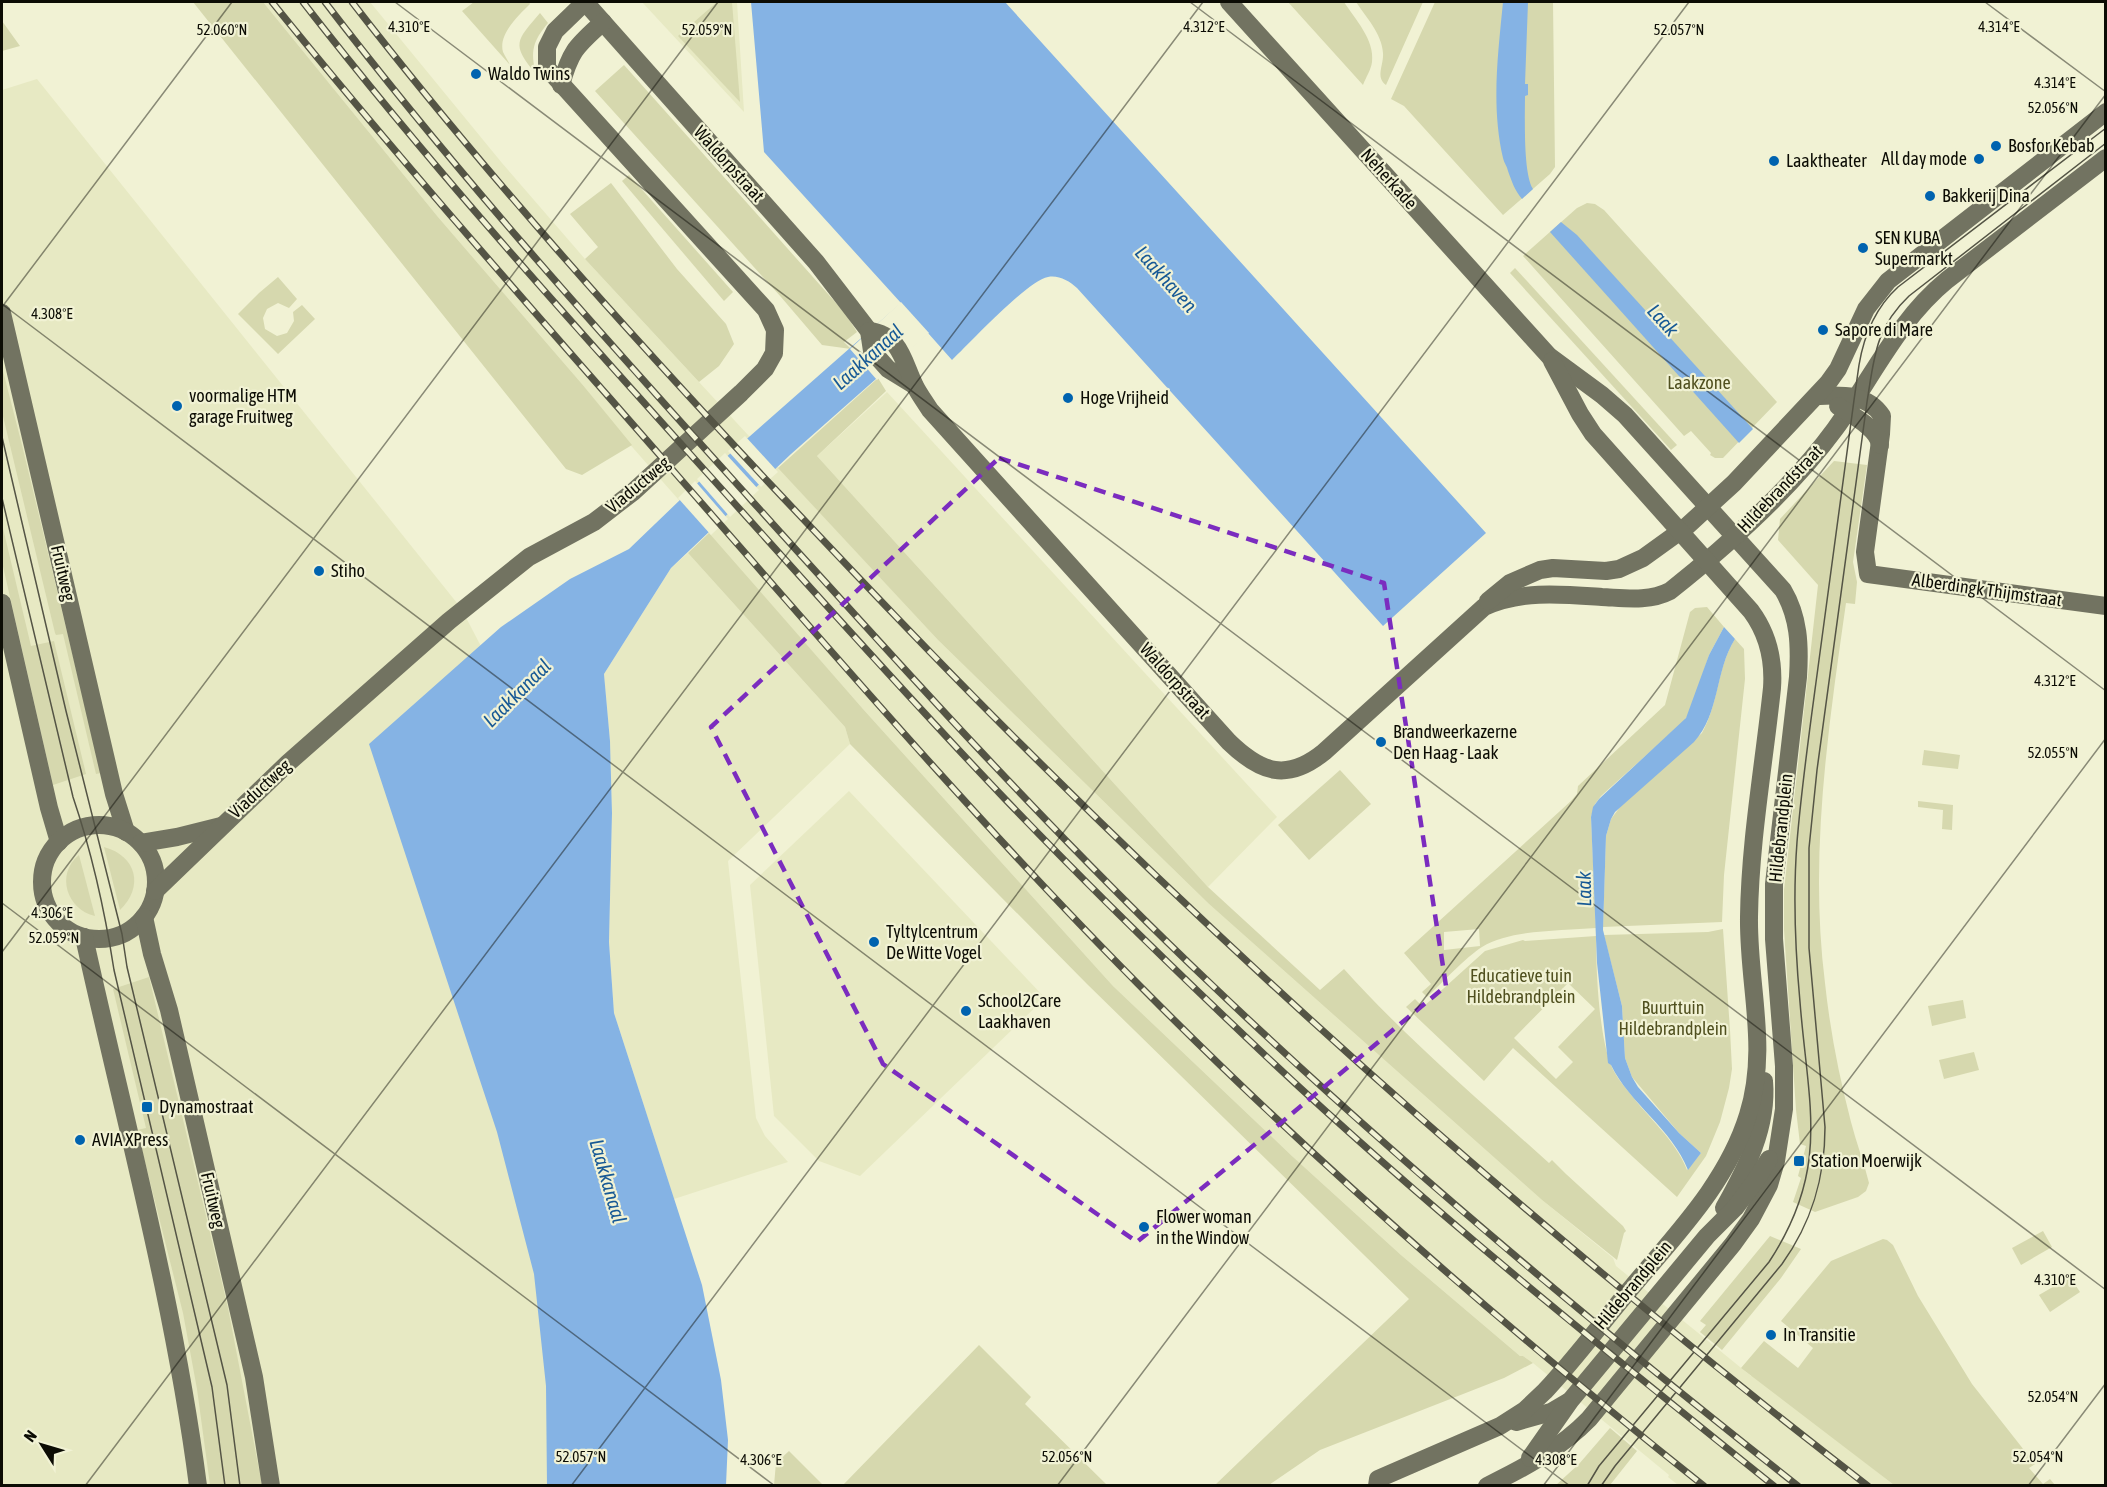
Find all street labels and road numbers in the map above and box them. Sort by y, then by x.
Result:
street label: Waldorpstraat [690,121,769,206]
street label: Neherkade [1357,144,1422,213]
street label: Hildebrandstraat [1733,441,1827,537]
street label: Viaductweg [601,452,674,517]
street label: Fruitweg [47,543,80,603]
street label: Alberdingk Thijmstraat [1911,569,2063,610]
street label: Waldorpstraat [1136,638,1215,723]
street label: Viaductweg [224,755,295,823]
street label: Hildebrandplein [1764,773,1797,883]
street label: Fruitweg [197,1170,230,1230]
street label: Hildebrandplein [1589,1236,1676,1333]

